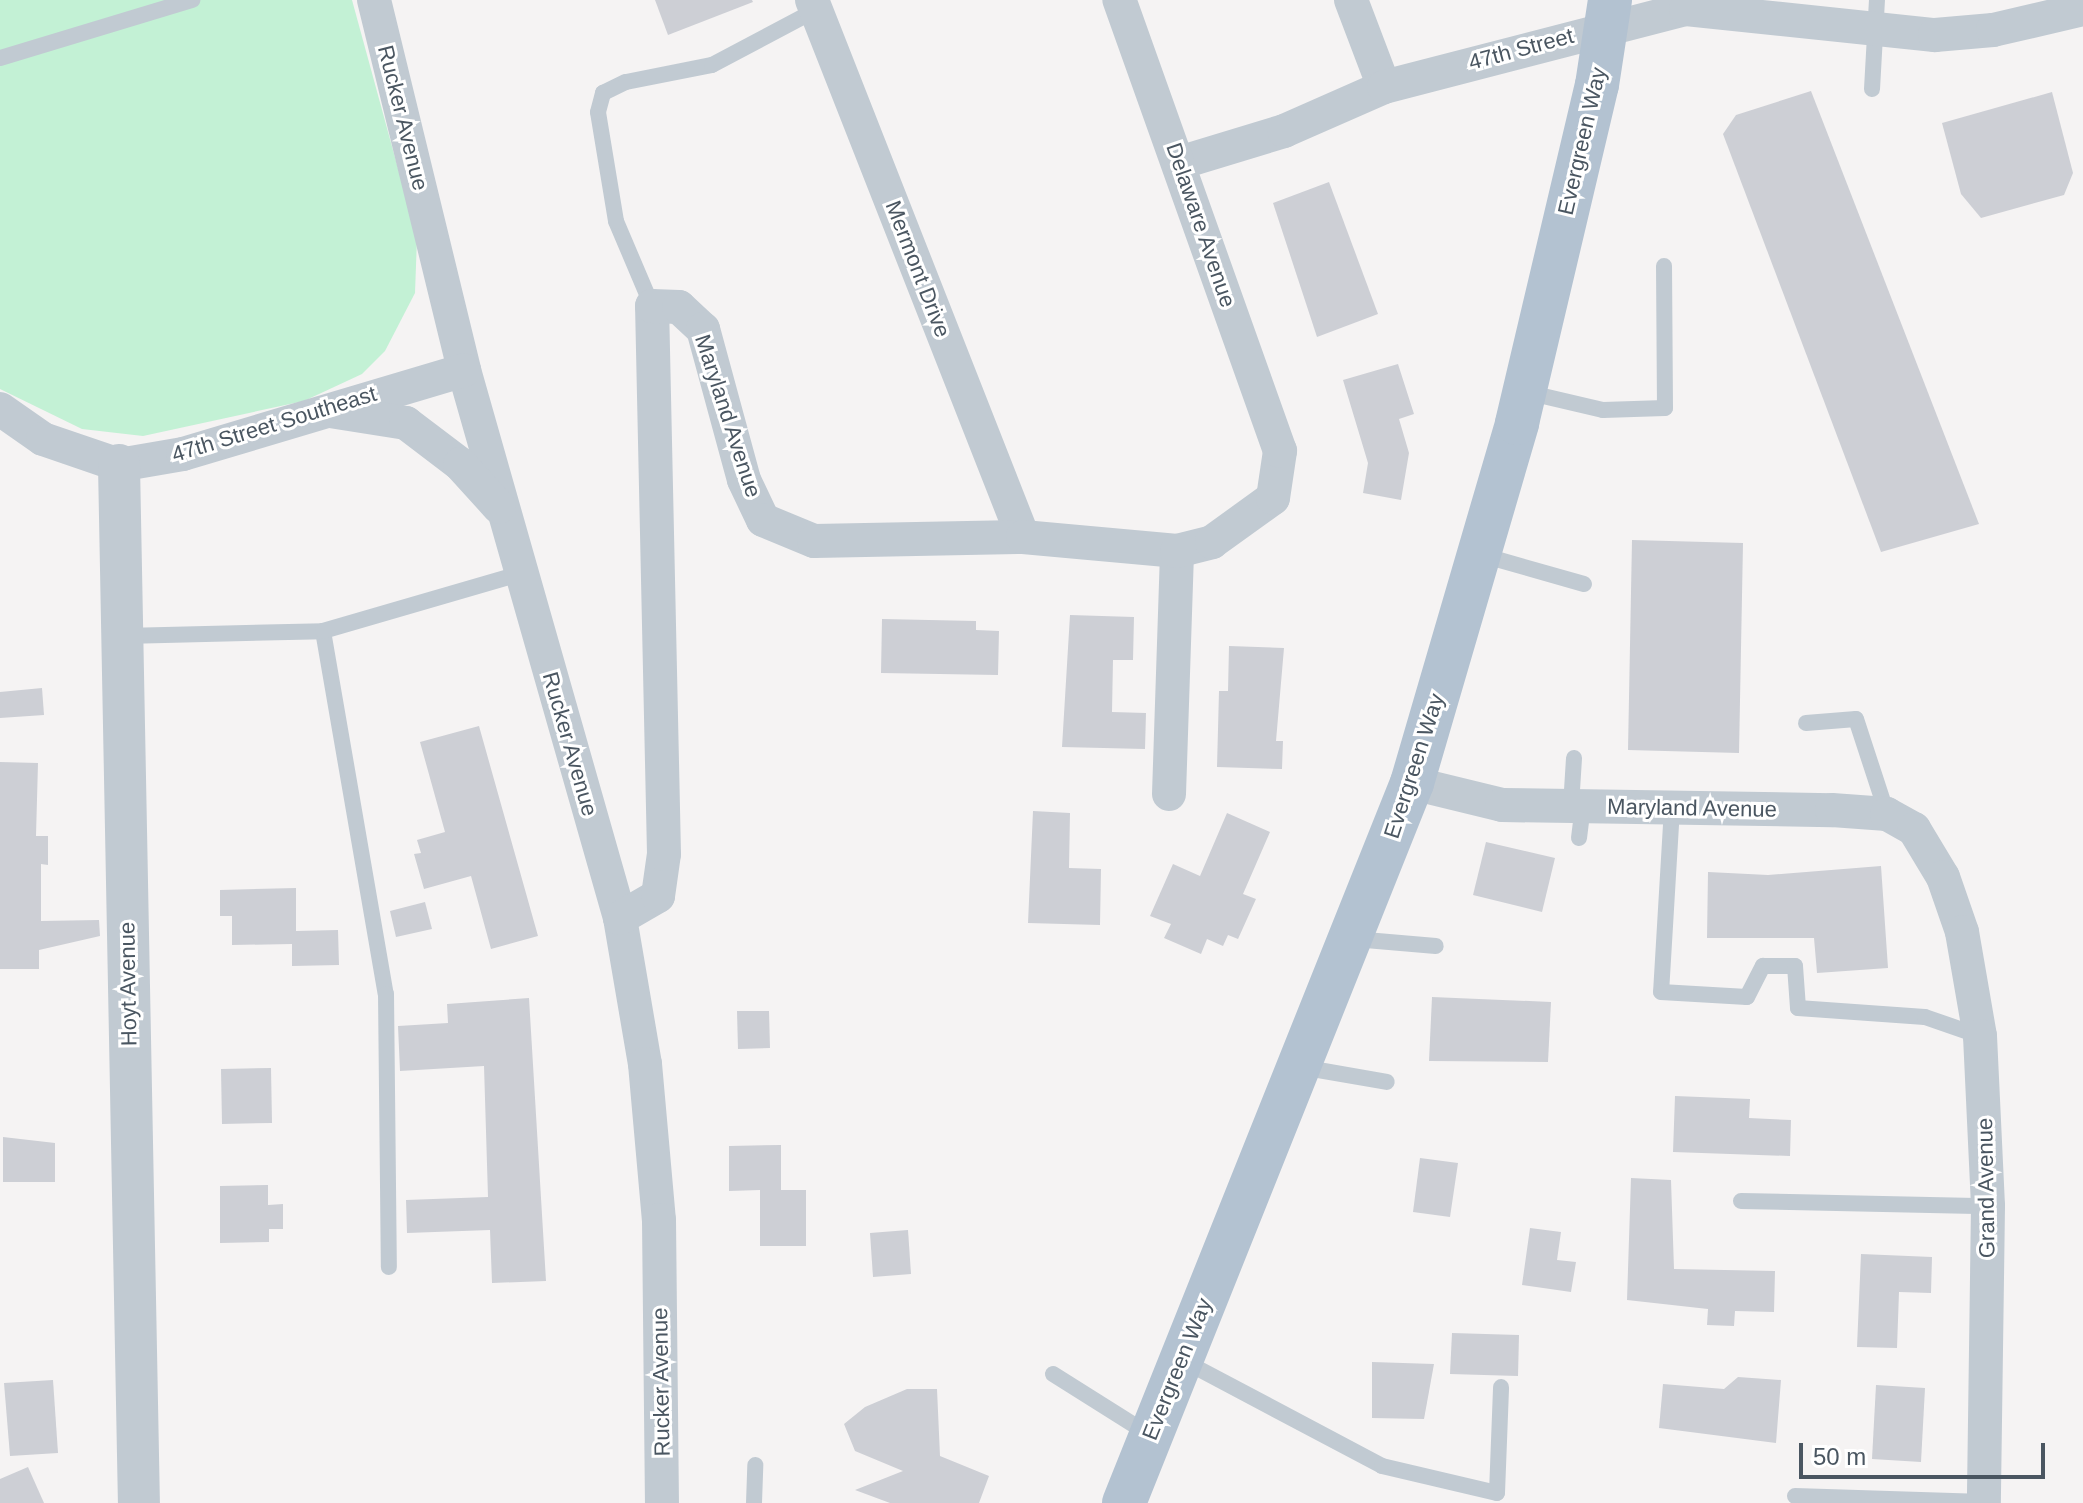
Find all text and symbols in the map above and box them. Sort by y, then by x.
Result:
street label: 47th Street [1466,22,1576,76]
street label: Rucker Avenue [372,42,434,194]
street label: Evergreen Way [1552,65,1612,217]
street label: Delaware Avenue [1160,139,1242,311]
street label: Mermont Drive [880,197,956,341]
street label: Maryland Avenue [689,331,767,501]
street label: 47th Street Southeast [168,380,380,468]
street label: Rucker Avenue [537,668,603,820]
street label: Evergreen Way [1378,690,1450,842]
street label: Maryland Avenue [1606,793,1778,823]
street label: Hoyt Avenue [114,921,142,1047]
street label: Grand Avenue [1972,1117,2000,1259]
street label: Evergreen Way [1137,1294,1217,1444]
street label: Rucker Avenue [646,1307,676,1457]
scale bar [1803,1427,2049,1477]
text: 50 m [1813,1443,1866,1470]

